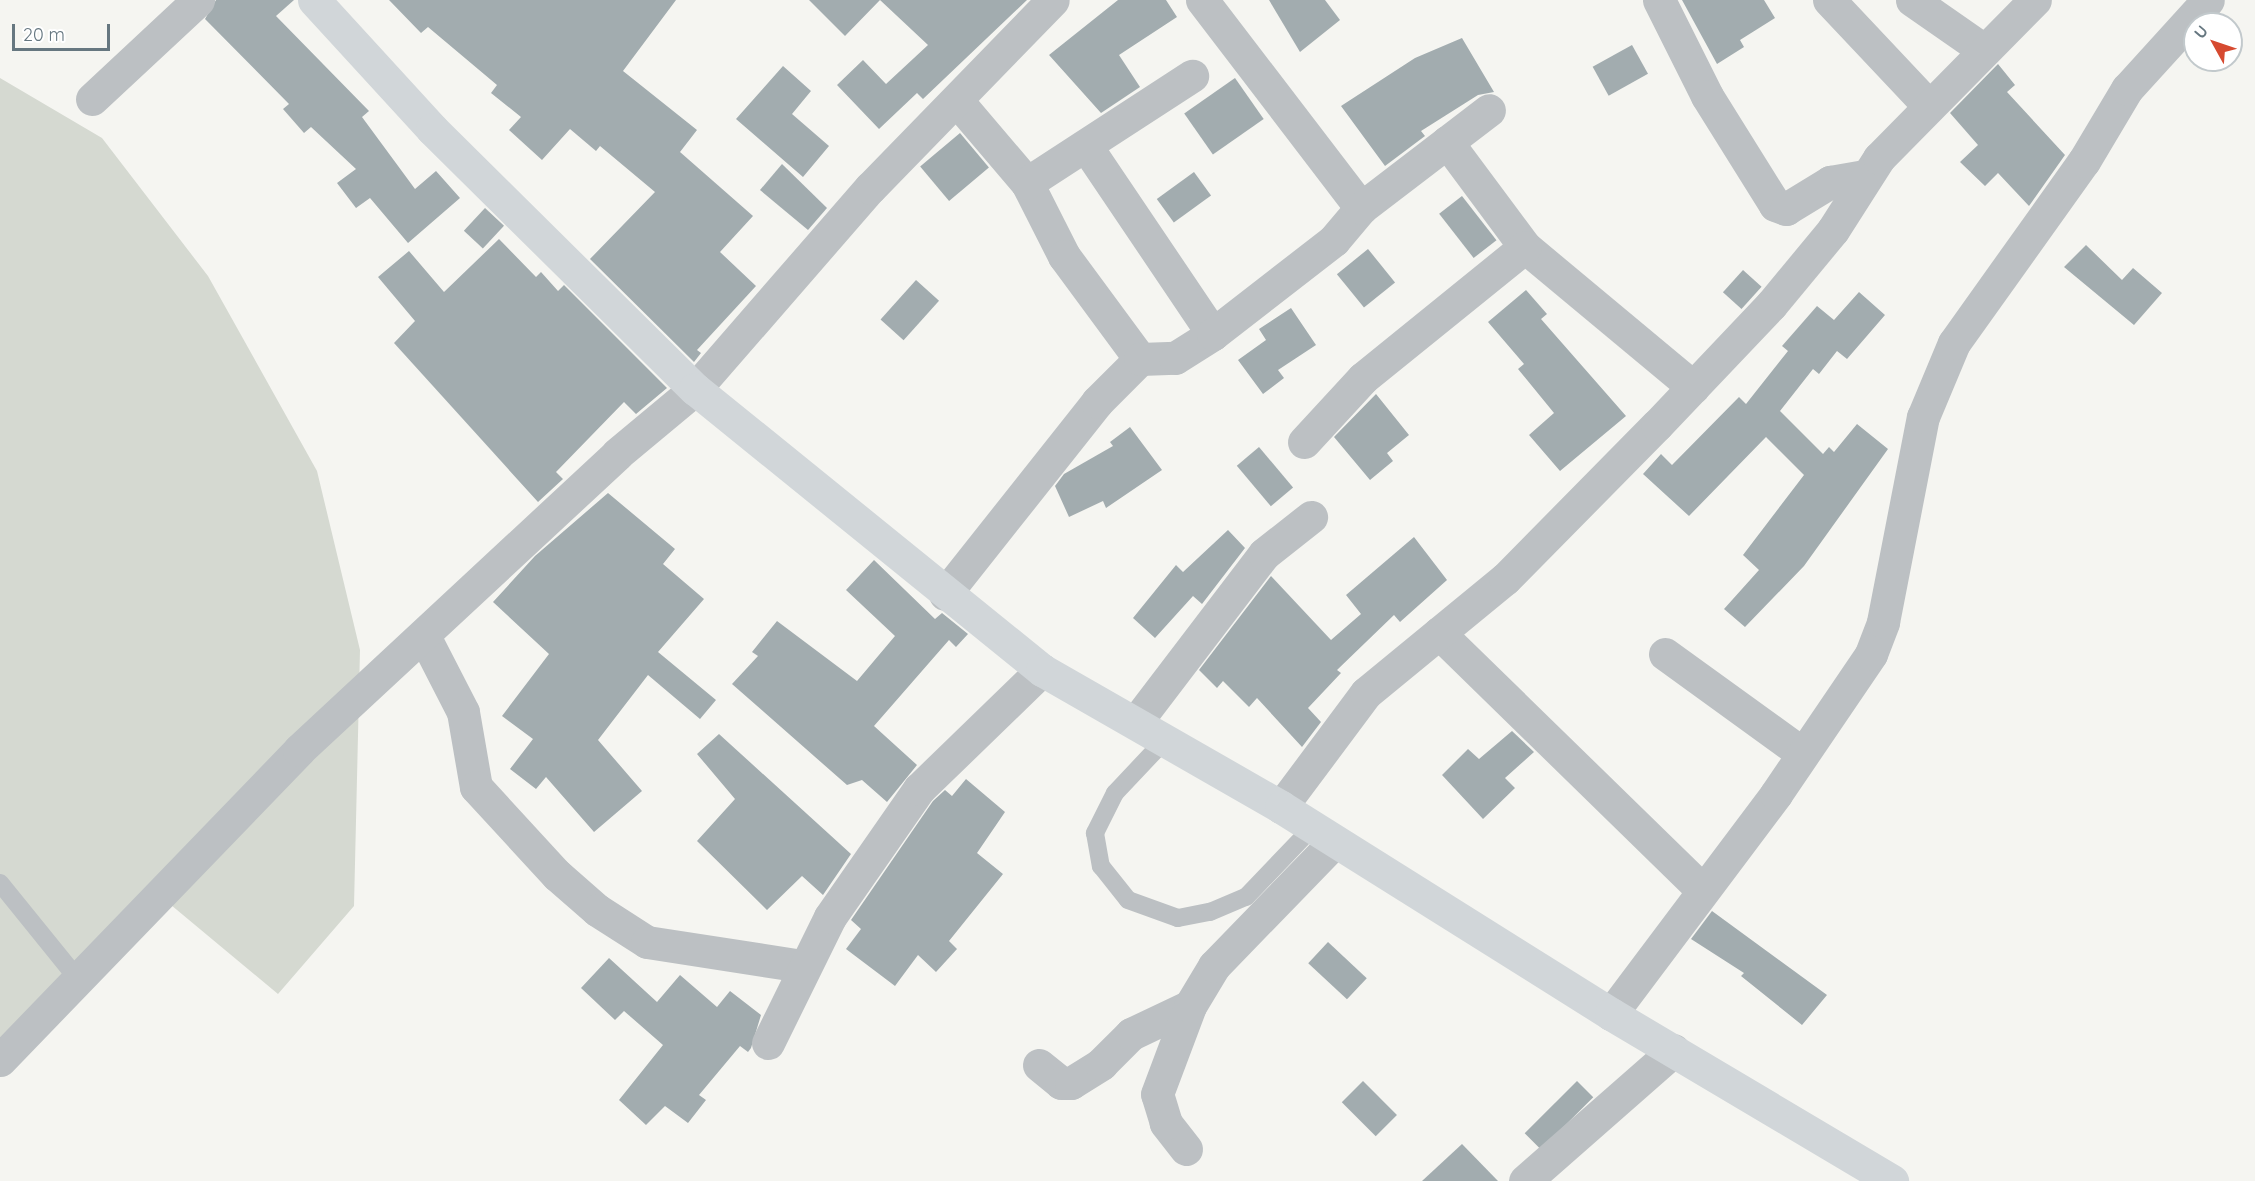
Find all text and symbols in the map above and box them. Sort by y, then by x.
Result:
scale bar [15,12,112,50]
north arrow [2183,12,2243,72]
text: U [2189,21,2212,42]
text: 20 m [23,23,65,46]

